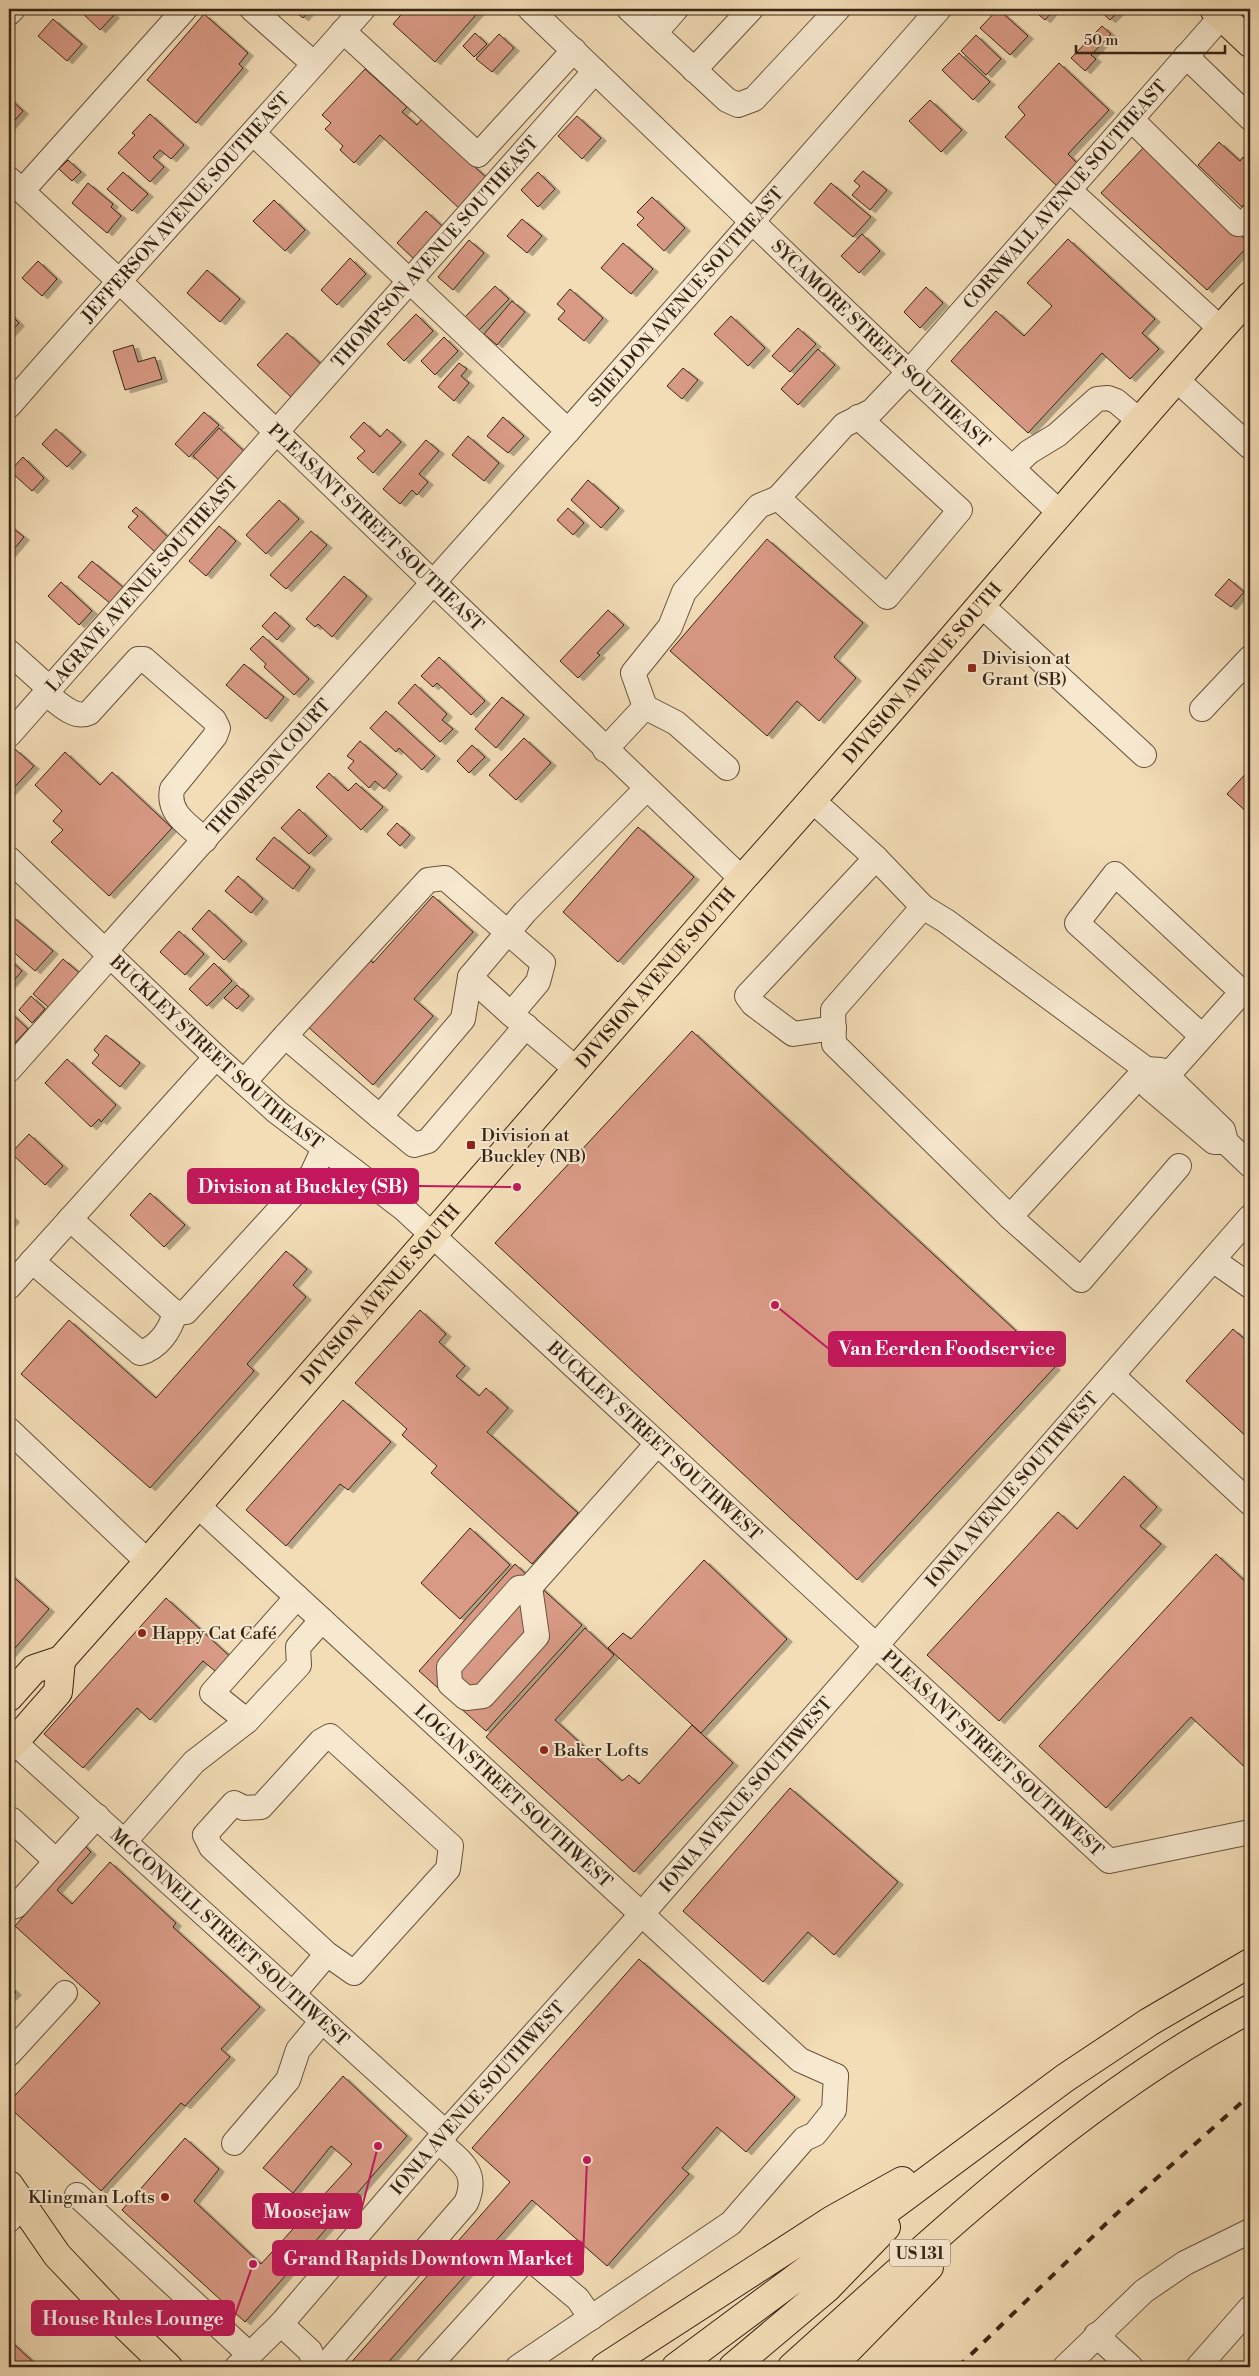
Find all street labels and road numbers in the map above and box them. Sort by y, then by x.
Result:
street label: CORNWALL AVENUE SOUTHEAST [958,75,1172,314]
street label: JEFFERSON AVENUE SOUTHEAST [76,87,296,328]
street label: THOMPSON AVENUE SOUTHEAST [327,132,544,373]
street label: SHELDON AVENUE SOUTHEAST [584,182,789,412]
street label: SYCAMORE STREET SOUTHEAST [766,235,995,454]
street label: PLEASANT STREET SOUTHEAST [263,419,488,637]
street label: LAGRAVE AVENUE SOUTHEAST [41,472,244,697]
street label: DIVISION AVENUE SOUTH [838,578,1008,769]
street label: THOMPSON COURT [202,694,336,841]
street label: DIVISION AVENUE SOUTH [571,883,741,1073]
street label: BUCKLEY STREET SOUTHEAST [104,950,328,1155]
street label: DIVISION AVENUE SOUTH [296,1200,466,1390]
street label: BUCKLEY STREET SOUTHWEST [542,1336,767,1546]
street label: IONIA AVENUE SOUTHWEST [921,1387,1104,1592]
street label: PLEASANT STREET SOUTHWEST [876,1645,1108,1862]
street label: IONIA AVENUE SOUTHWEST [655,1692,838,1898]
street label: LOGAN STREET SOUTHWEST [409,1700,617,1894]
street label: MCCONNELL STREET SOUTHWEST [105,1824,354,2052]
street label: IONIA AVENUE SOUTHWEST [386,1996,570,2200]
road number: US 131 [890,2240,950,2266]

